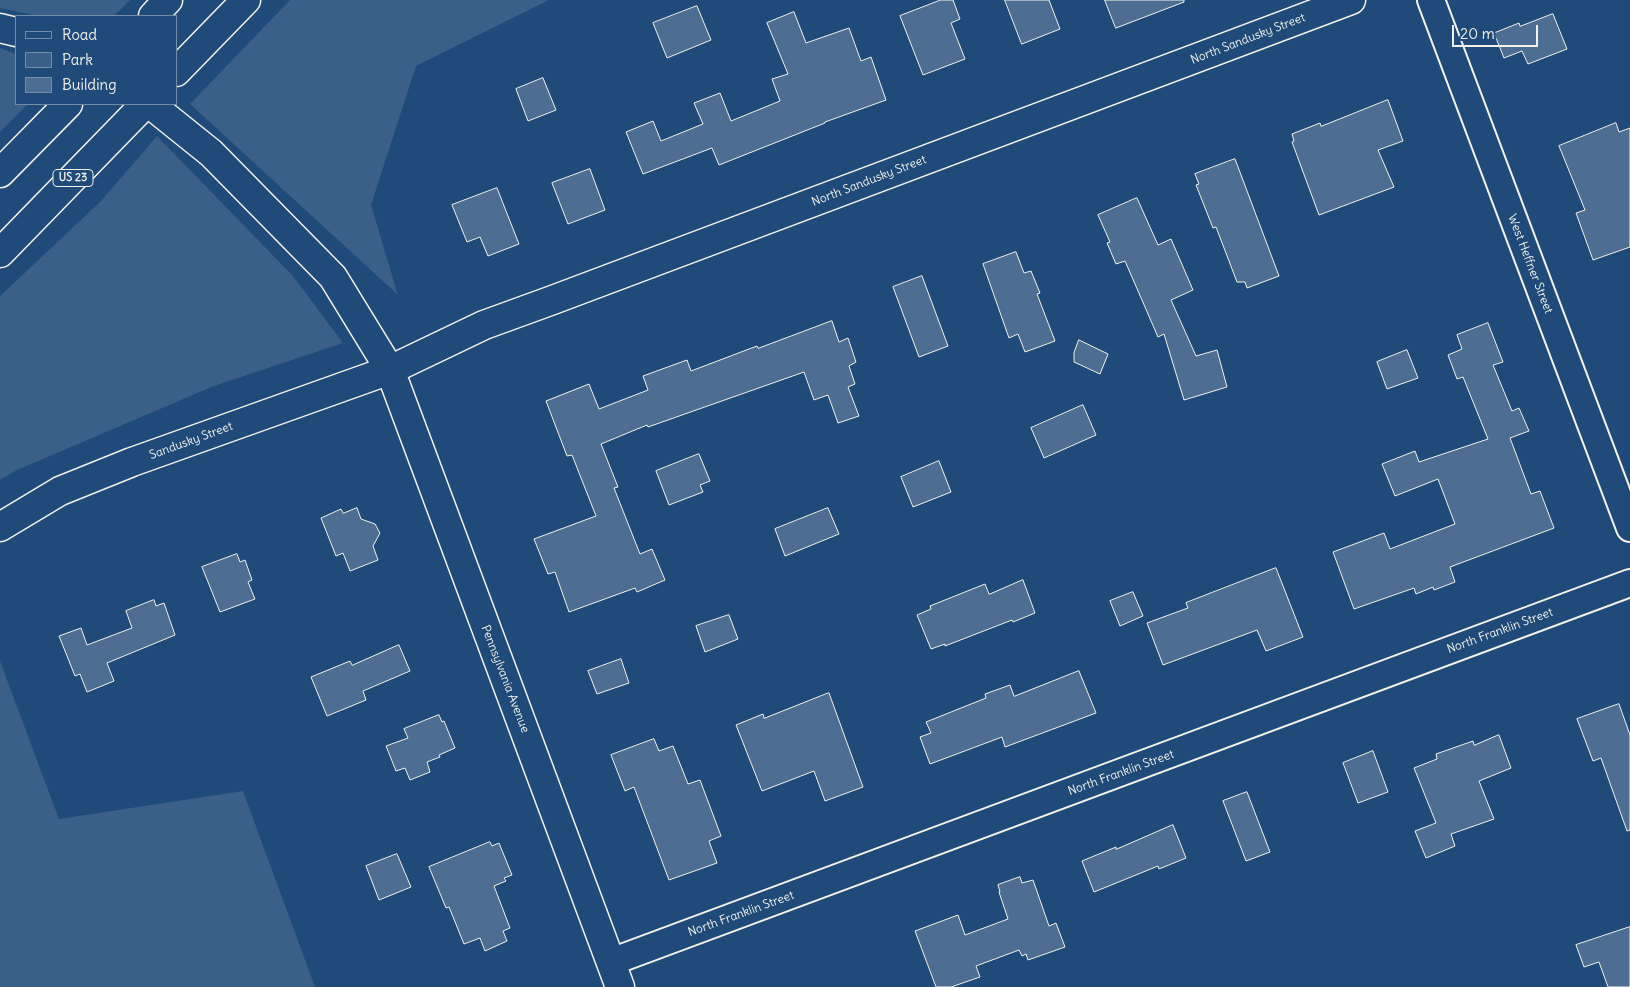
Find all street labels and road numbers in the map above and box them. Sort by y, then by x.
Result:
street label: North Sandusky Street [1189,11,1307,67]
street label: North Sandusky Street [810,153,928,209]
road number: US 23 [53,170,93,187]
street label: West Heffner Street [1504,212,1556,316]
street label: Sandusky Street [147,419,235,463]
street label: North Franklin Street [1445,605,1555,657]
street label: Pennsylvania Avenue [478,623,532,735]
street label: North Franklin Street [1066,747,1176,799]
street label: North Franklin Street [686,888,796,940]

